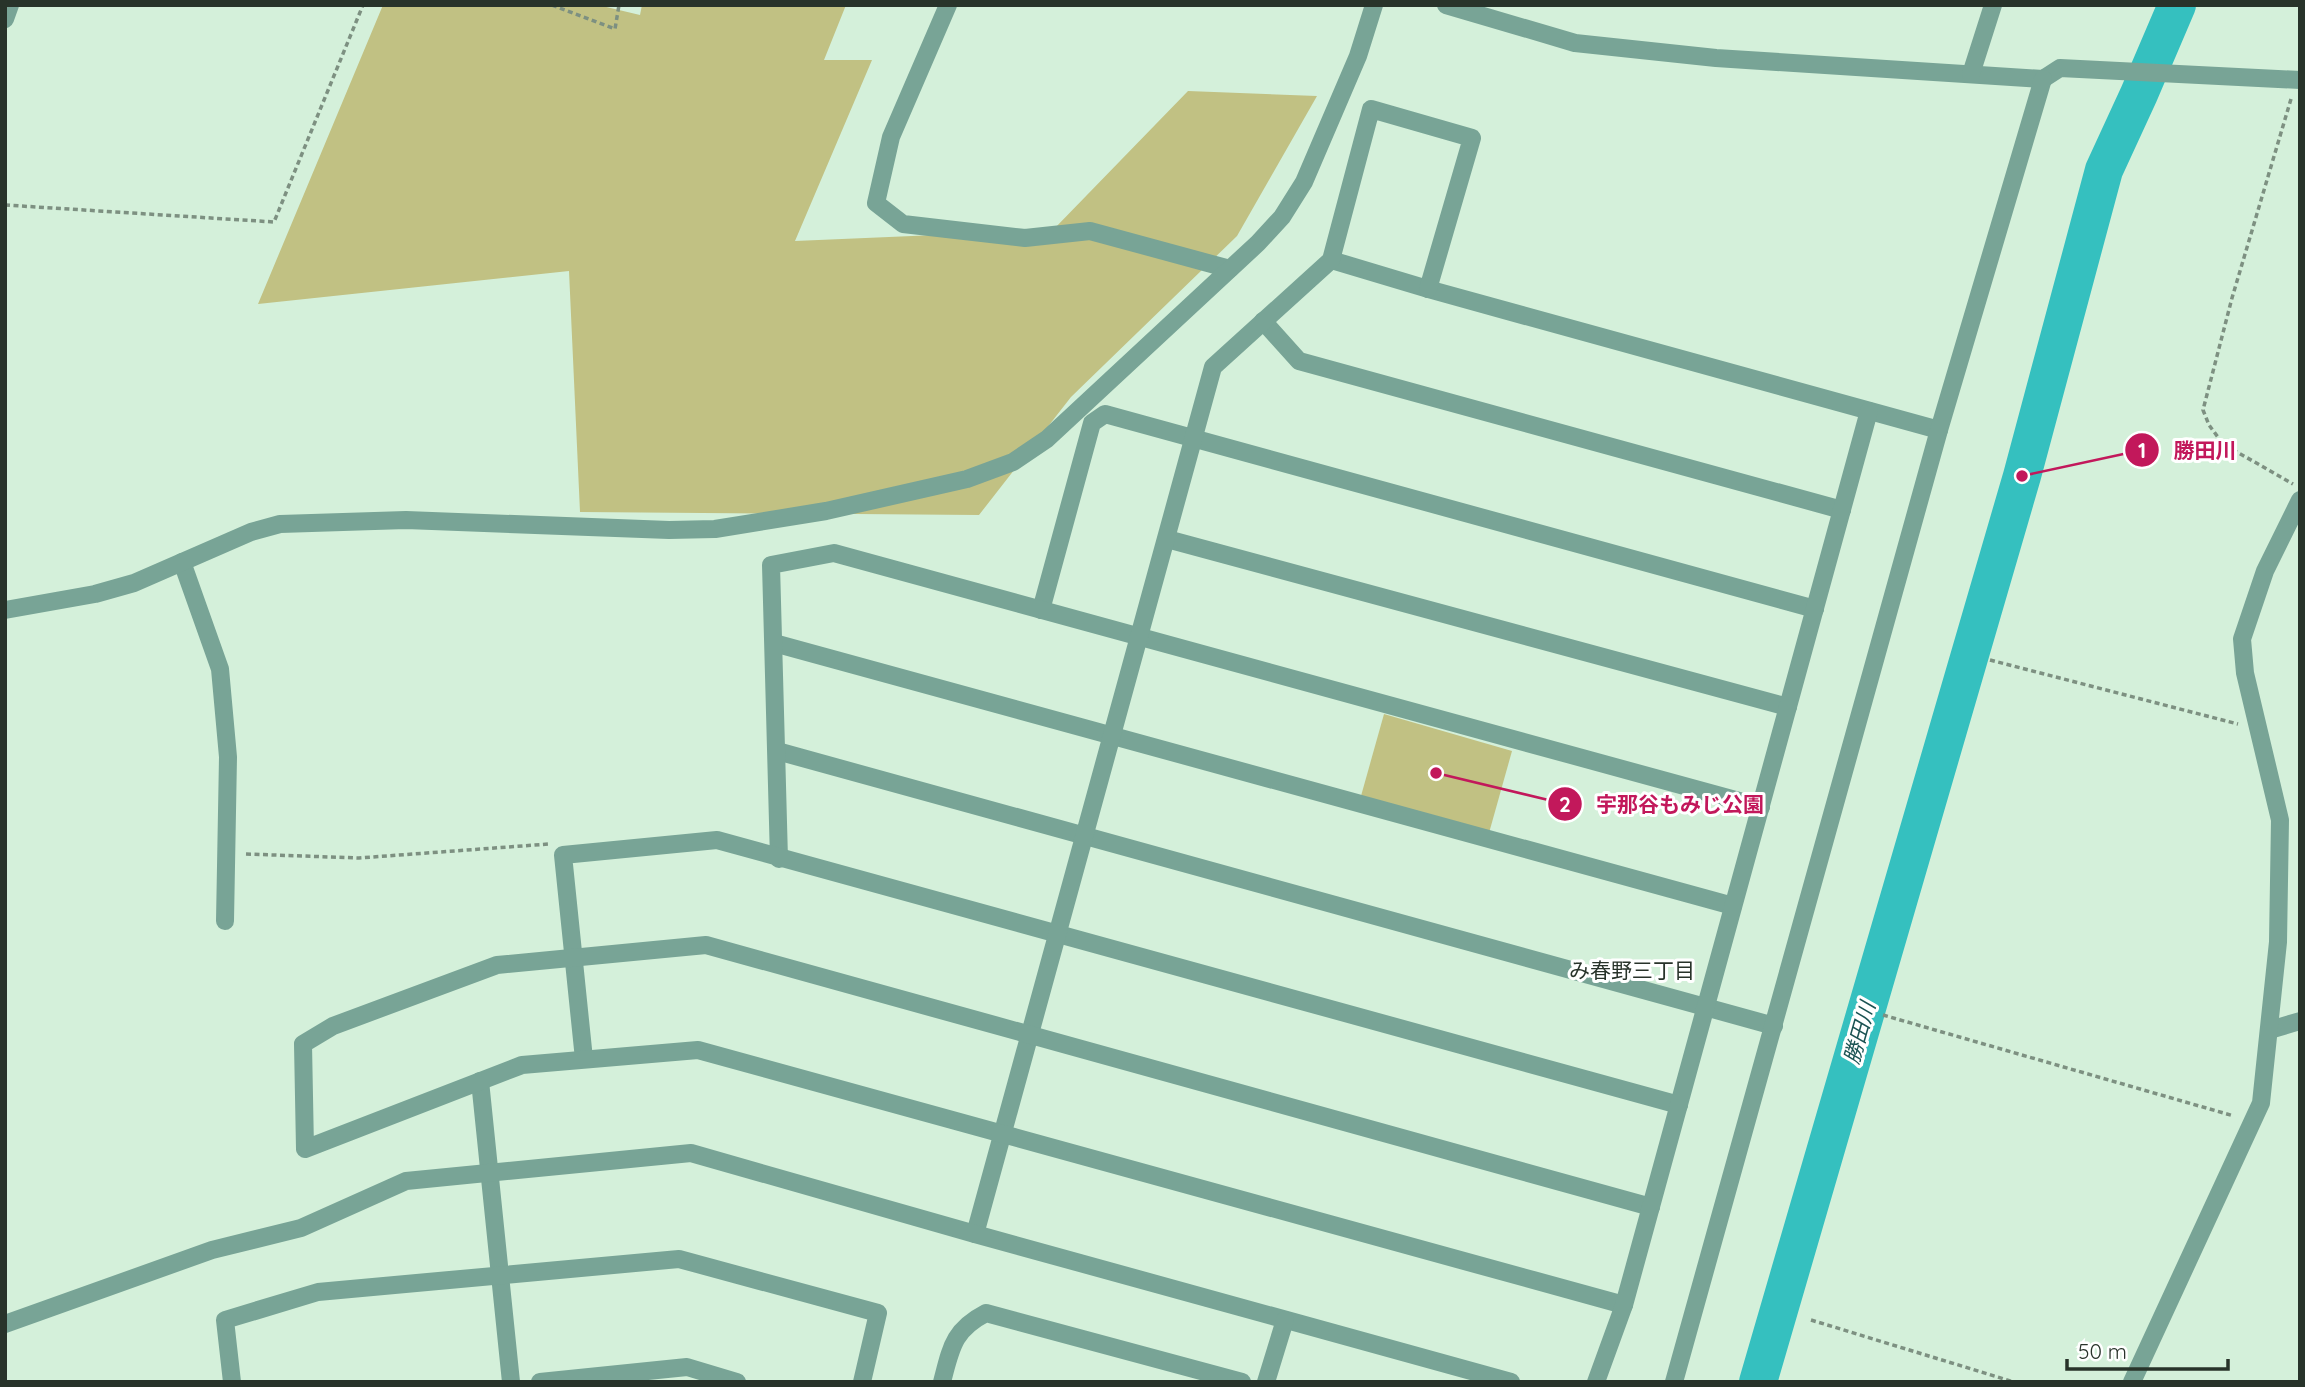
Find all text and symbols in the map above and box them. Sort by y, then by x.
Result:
callout: 勝田川 [2125,429,2251,471]
text: 1 [2138,437,2146,463]
text: 勝田川 [2174,437,2237,463]
callout: 宇那谷もみじ公園 [1547,783,1778,825]
text: 2 [1559,791,1571,817]
text: 宇那谷もみじ公園 [1596,791,1764,817]
district label: み春野三丁目 [1569,957,1695,983]
water label: 勝田川 [1838,997,1881,1067]
scale bar [2067,1328,2228,1372]
text: 50 m [2078,1338,2127,1364]

